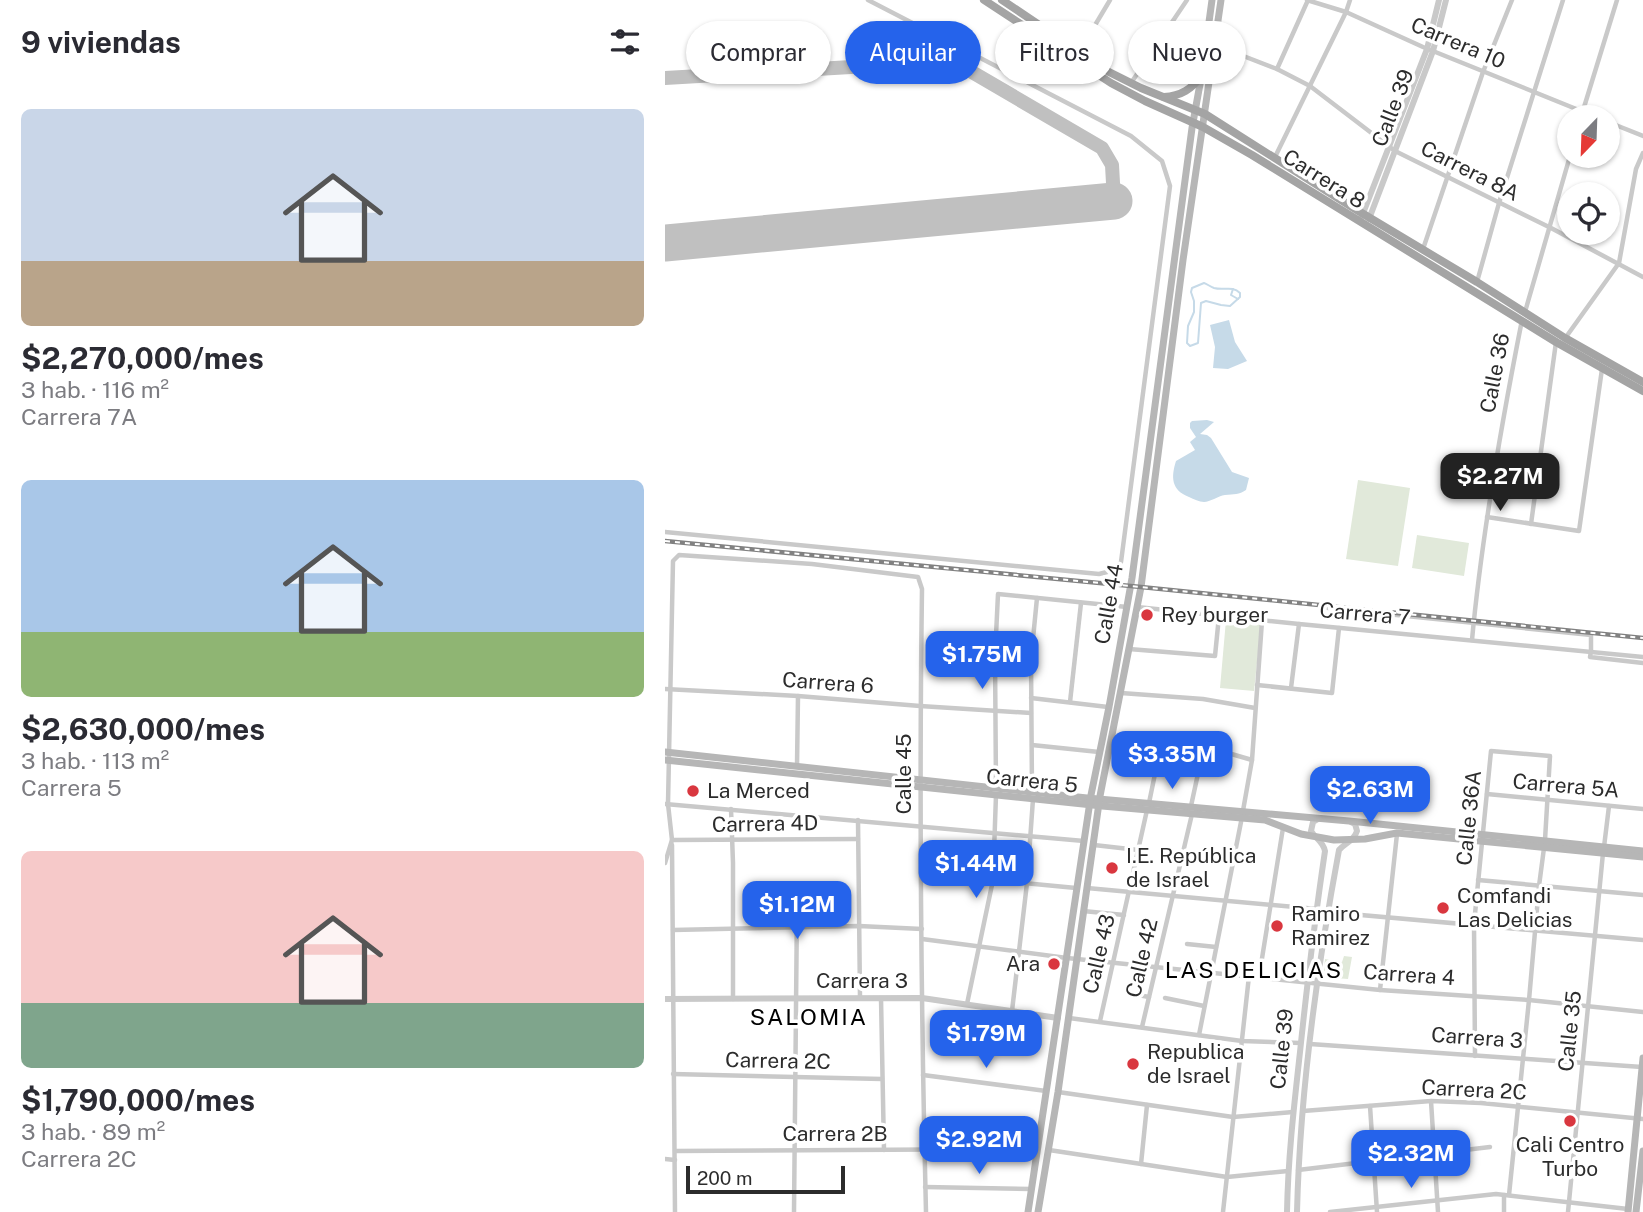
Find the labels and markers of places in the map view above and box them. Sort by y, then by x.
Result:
pin: $2.27M [1443,454,1557,513]
place label: Rey burger [1161,602,1268,627]
marker: Rey burger [1139,607,1155,623]
pin: $1.75M [925,632,1039,691]
pin: $3.35M [1115,732,1229,791]
pin: $2.63M [1313,766,1427,826]
place label: La Merced [707,778,810,803]
marker: La Merced [685,783,701,799]
pin: $1.44M [919,841,1033,900]
place label: I.E. República de Israel [1126,843,1256,892]
marker: I.E. República de Israel [1104,860,1120,876]
pin: $1.12M [740,881,854,941]
place label: Comfandi Las Delicias [1457,883,1572,932]
marker: Comfandi Las Delicias [1435,900,1451,916]
place label: Ramiro Ramirez [1291,901,1370,950]
marker: Ramiro Ramirez [1269,918,1285,934]
place label: Ara [1006,951,1040,976]
marker: Ara [1046,956,1062,972]
pin: $1.79M [929,1010,1043,1070]
place label: Republica de Israel [1147,1039,1244,1088]
marker: Republica de Israel [1125,1056,1141,1072]
marker: Cali Centro Turbo [1562,1113,1578,1129]
pin: $2.92M [922,1116,1036,1176]
pin: $2.32M [1354,1130,1468,1190]
place label: Cali Centro Turbo [1516,1132,1624,1181]

